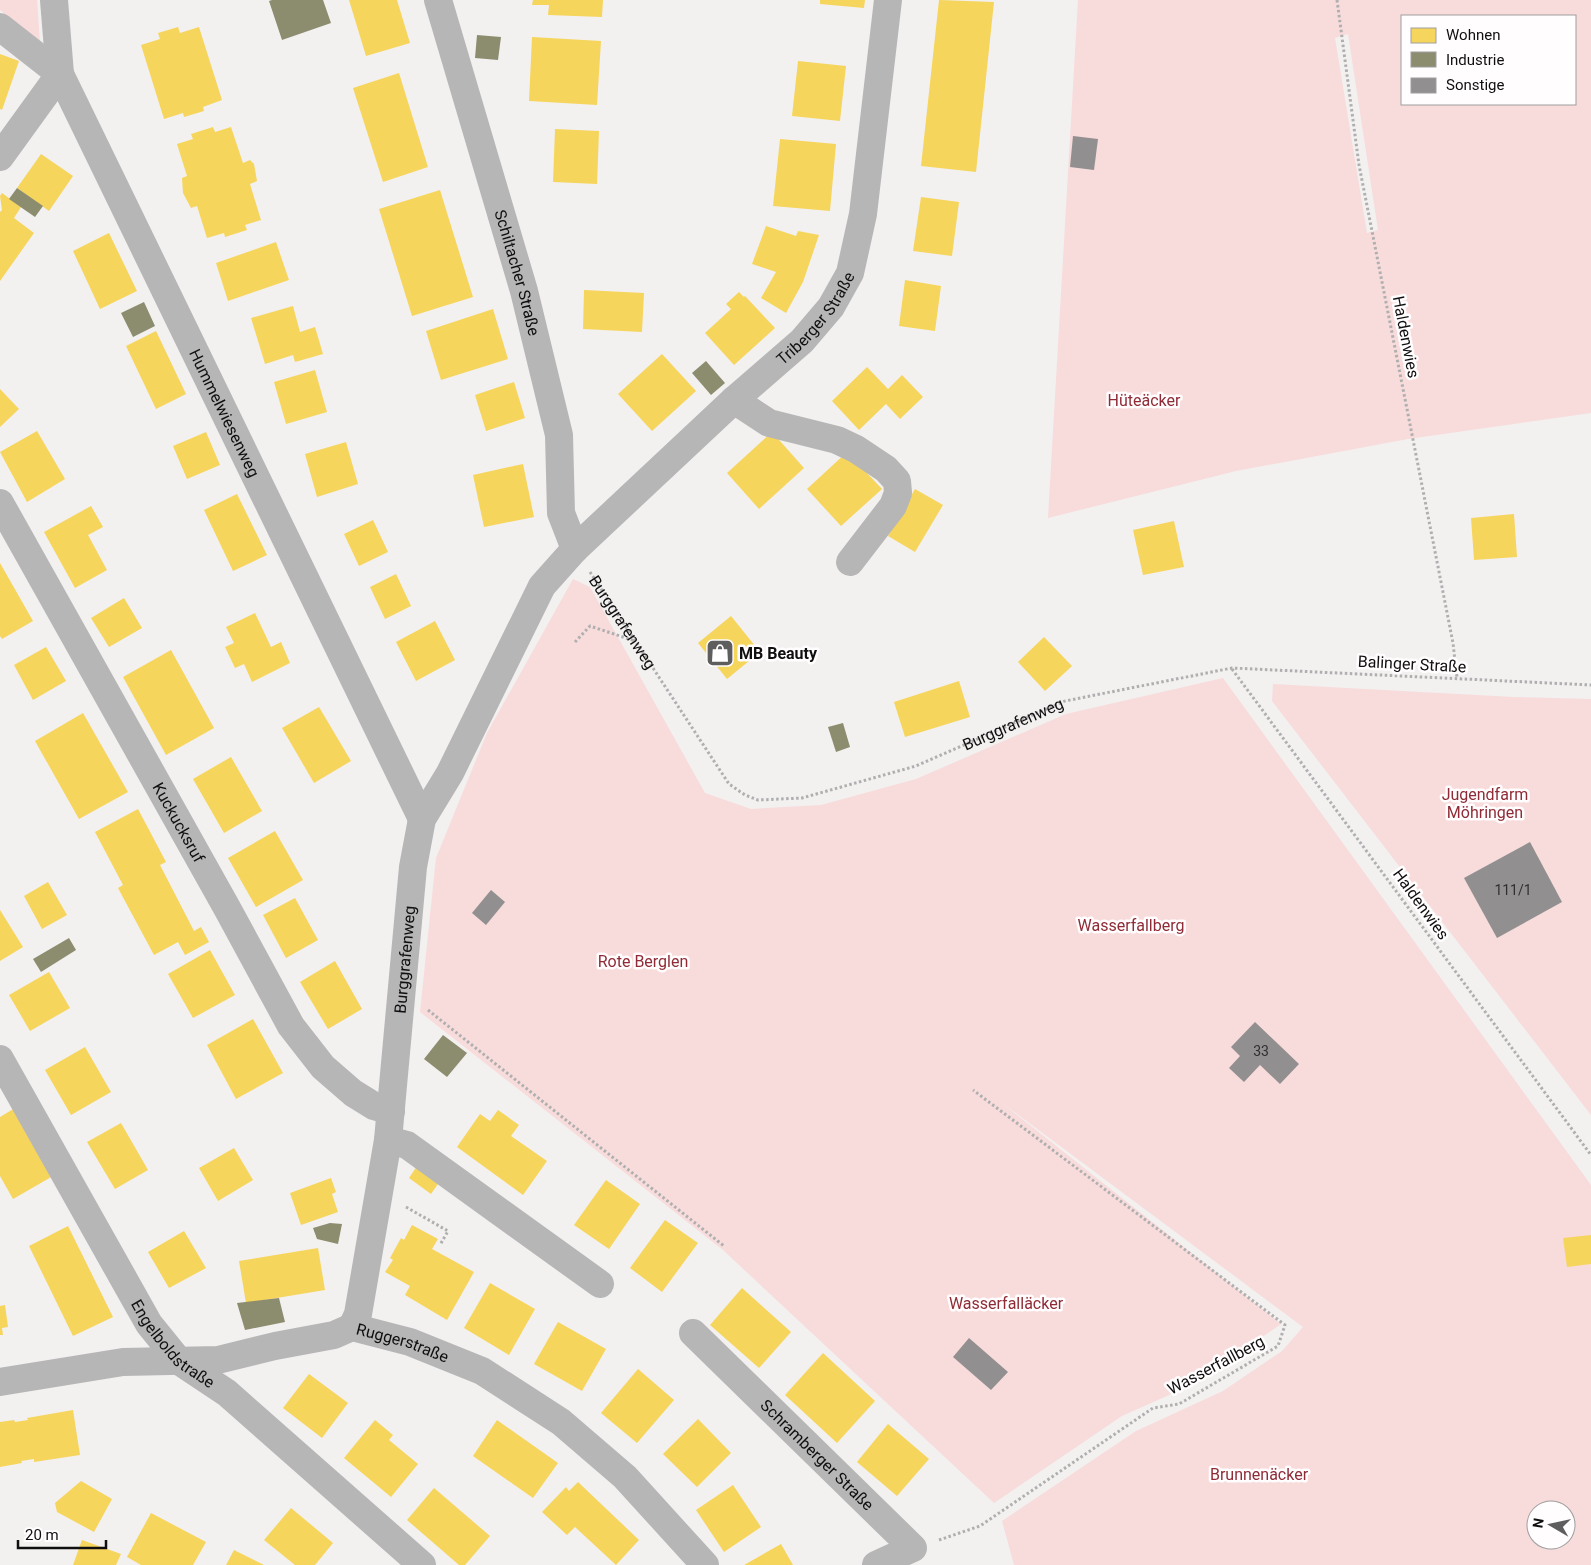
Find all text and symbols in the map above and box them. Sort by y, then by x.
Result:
legend [1401,15,1576,105]
text: Wohnen [1446,26,1500,44]
text: Industrie [1446,51,1504,69]
text: Sonstige [1446,76,1504,94]
street label: Schiltacher Straße [491,207,544,338]
street label: Triberger Straße [772,268,858,368]
street label: Haldenwies [1389,294,1423,380]
street label: Hummelwiesenweg [185,346,264,480]
park label: Hüteäcker [1108,391,1181,410]
street label: Burggrafenweg [585,572,660,673]
shop icon: MB Beauty [705,638,735,668]
place label: MB Beauty [739,644,818,663]
street label: Balinger Straße [1357,652,1467,676]
street label: Burggrafenweg [960,693,1066,754]
street label: Kuckucksruf [149,779,209,866]
park label: Jugendfarm Möhringen [1442,785,1528,822]
street label: Haldenwies [1389,865,1453,943]
house number: 111/1 [1494,882,1532,898]
street label: Burggrafenweg [390,905,419,1014]
park label: Wasserfallberg [1078,916,1184,935]
park label: Rote Berglen [598,952,688,971]
house number: 33 [1253,1043,1269,1059]
park label: Wasserfalläcker [949,1294,1064,1313]
street label: Engelboldstraße [128,1296,219,1392]
street label: Ruggerstraße [354,1319,452,1366]
street label: Wasserfallberg [1164,1332,1268,1398]
street label: Schramberger Straße [757,1395,878,1514]
park label: Brunnenäcker [1210,1465,1309,1484]
north arrow [1526,1500,1576,1550]
text: N [1529,1517,1547,1529]
scale bar [18,1518,105,1550]
text: 20 m [25,1526,59,1544]

